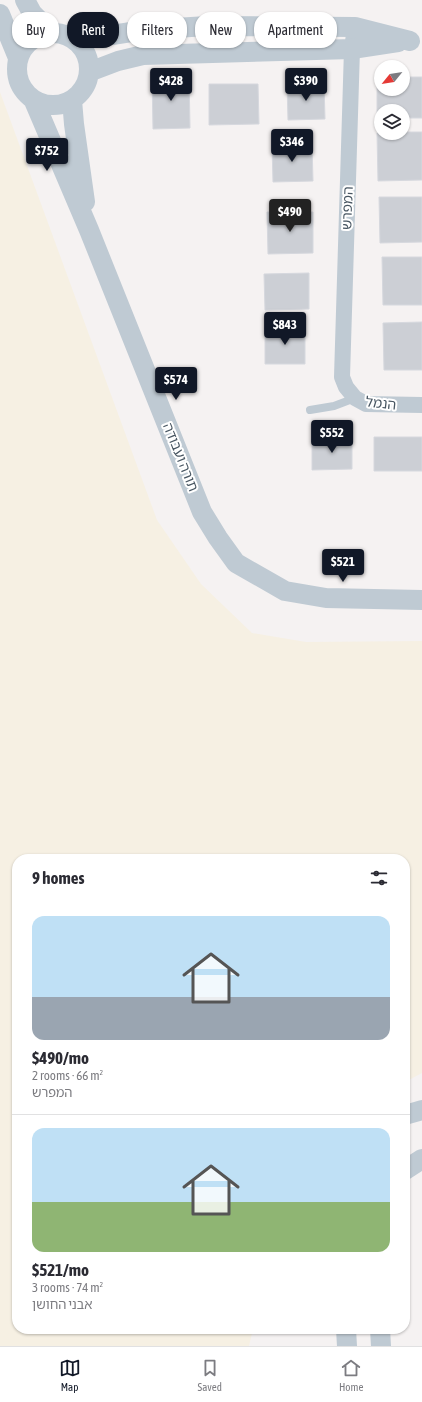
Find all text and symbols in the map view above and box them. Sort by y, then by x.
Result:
chip: Buy [12,12,59,48]
chip: Rent [67,12,119,48]
chip: Filters [127,12,187,48]
chip: New [195,12,246,48]
chip: Apartment [254,12,337,48]
north arrow [374,60,410,96]
map controls [374,60,410,140]
pin: $428 [147,68,195,102]
pin: $390 [282,68,330,102]
text: $428 [159,73,183,88]
text: $390 [294,73,318,88]
button: layers [374,104,410,140]
pin: $346 [268,129,316,163]
text: $346 [280,134,304,149]
pin: $752 [23,138,71,172]
text: $752 [35,143,59,158]
street label: המפרש [338,186,356,230]
pin: $490 [266,199,314,233]
text: $490 [278,204,302,219]
pin: $843 [261,312,309,346]
text: $843 [273,317,297,332]
pin: $574 [152,367,200,401]
text: $574 [164,372,188,387]
street label: הנמל [365,393,397,413]
street label: תורה ועבודה [160,420,202,494]
pin: $552 [308,420,356,454]
text: $552 [320,425,344,440]
pin: $521 [319,549,367,583]
text: $521 [331,554,355,569]
icon: filters [368,867,390,889]
text: 9 homes [32,868,85,888]
icon: home [175,942,247,1014]
text: $490/mo [32,1048,89,1068]
text: 2 rooms · 66 m² [32,1068,103,1083]
text: המפרש [32,1085,72,1100]
icon: home [175,1154,247,1226]
text: $521/mo [32,1260,89,1280]
text: 3 rooms · 74 m² [32,1280,103,1295]
text: אבני החושן [32,1297,92,1312]
tab: Map [59,1357,81,1393]
tab: Saved [198,1357,222,1393]
tab: Home [339,1357,363,1393]

